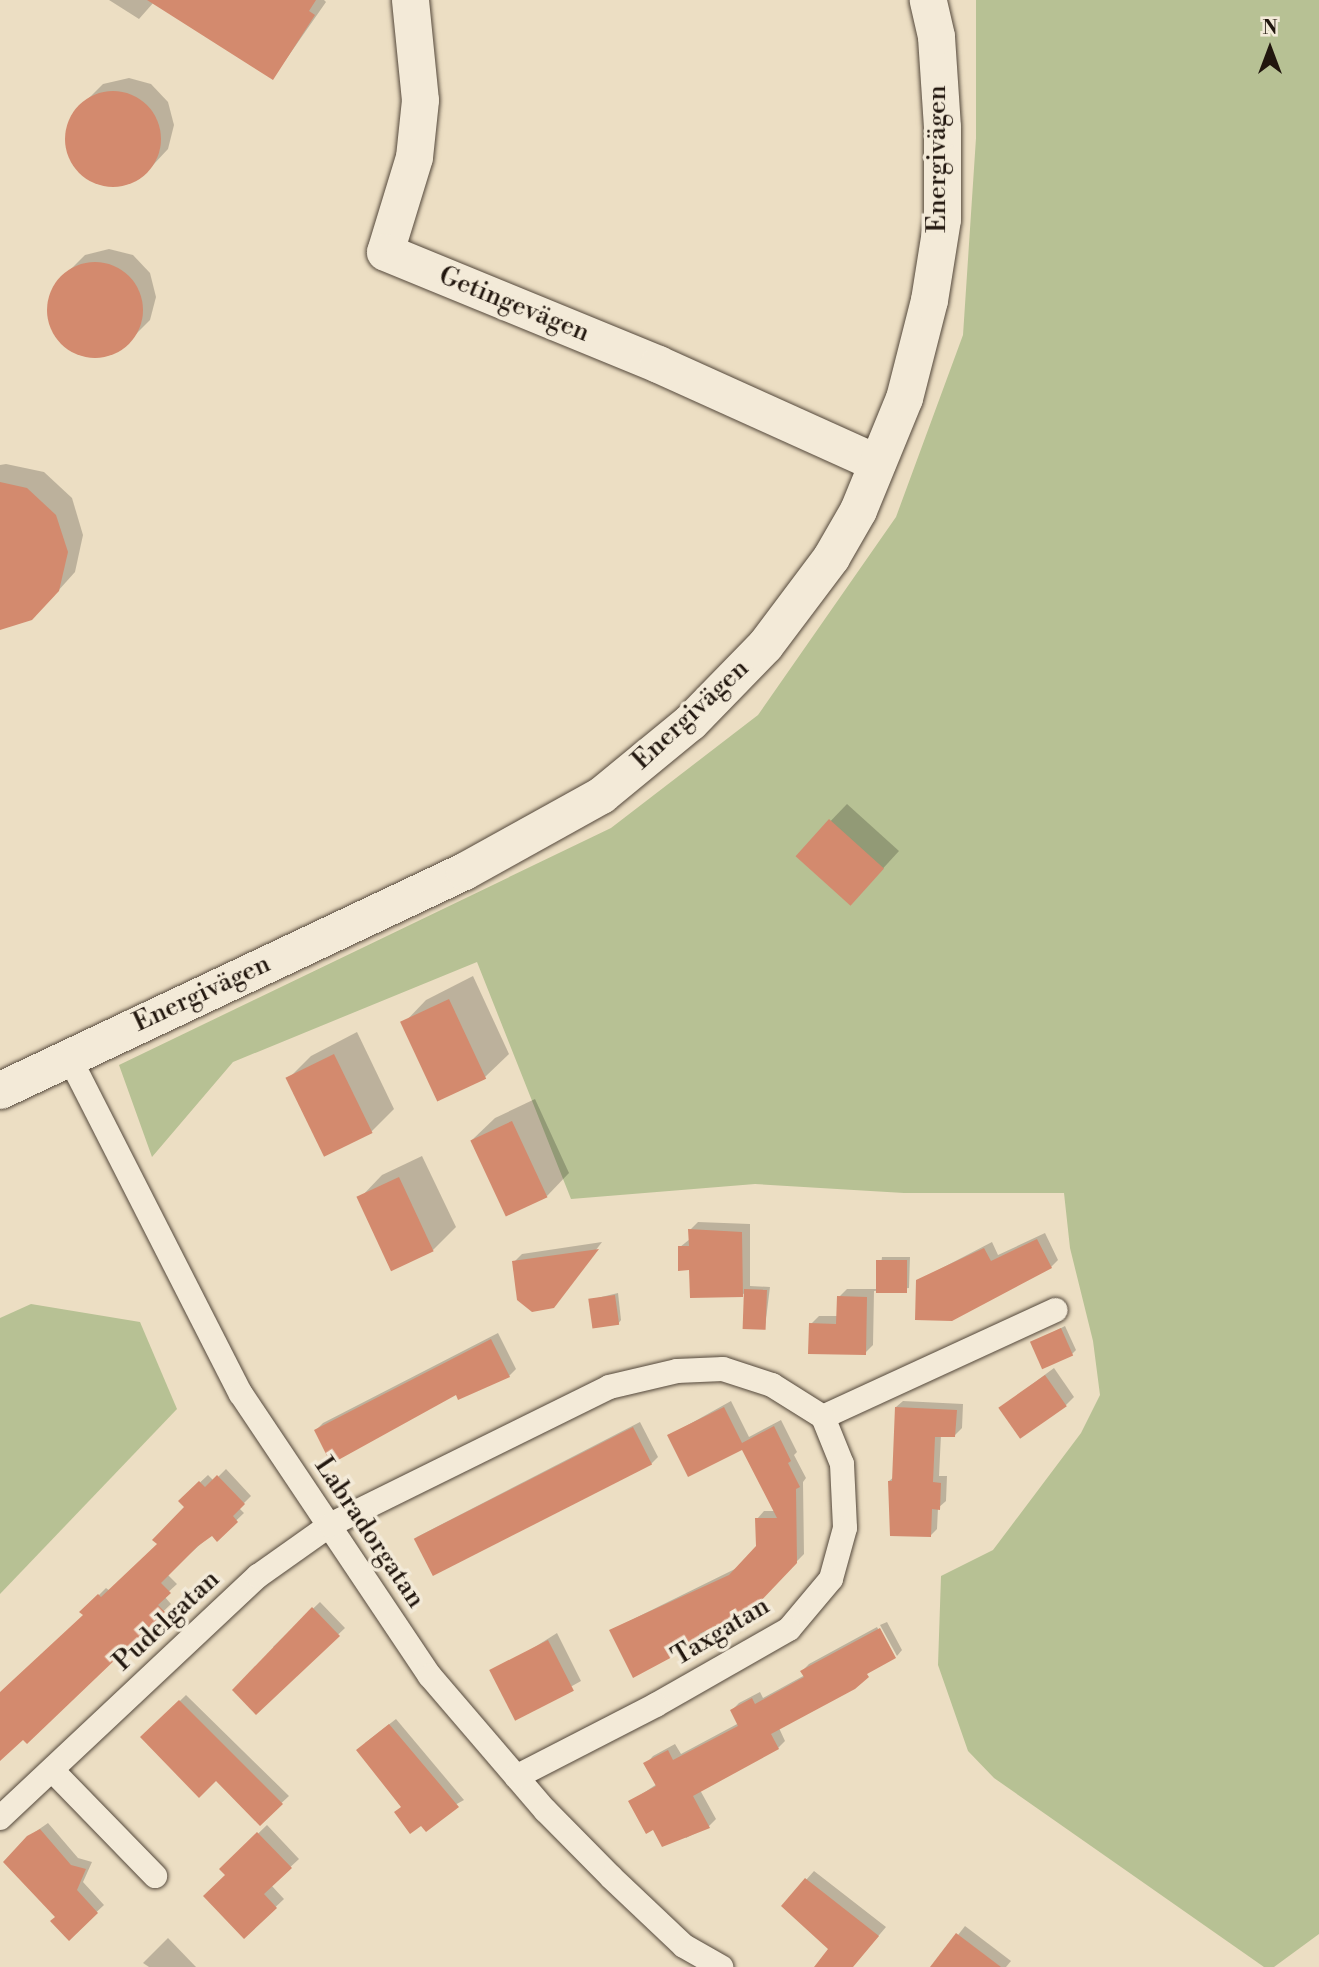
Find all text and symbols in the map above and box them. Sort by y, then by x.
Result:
north arrow [1235,14,1305,84]
text: N [1262,16,1278,40]
street label: Energivägen [922,85,954,233]
street label: Getingevägen [434,261,594,349]
street label: Energivägen [626,653,756,777]
street label: Energivägen [129,949,275,1039]
street label: Labradorgatan [307,1452,431,1614]
street label: Pudelgatan [108,1564,226,1678]
street label: Taxgatan [667,1591,775,1673]

